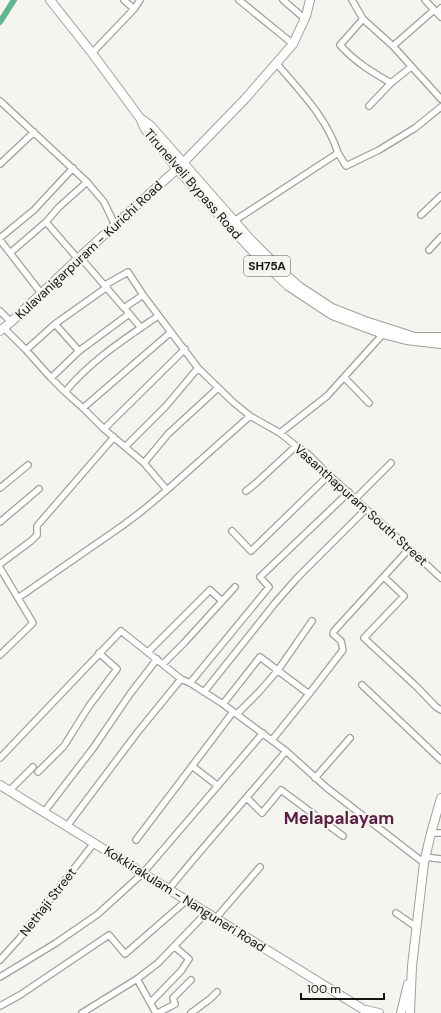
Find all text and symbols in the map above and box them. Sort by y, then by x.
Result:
street label: Tirunelveli Bypass Road [140,125,246,243]
street label: Kulavanigarpuram - Kurichi Road [12,177,166,323]
road number: SH75A [244,256,290,276]
street label: Vasanthapuram South Street [291,441,431,569]
district label: Melapalayam [284,807,394,829]
street label: Kokkirakulam - Nanguneri Road [101,842,269,956]
street label: Nethaji Street [16,864,80,940]
scale bar [301,975,384,1001]
text: 100 m [307,981,341,997]

